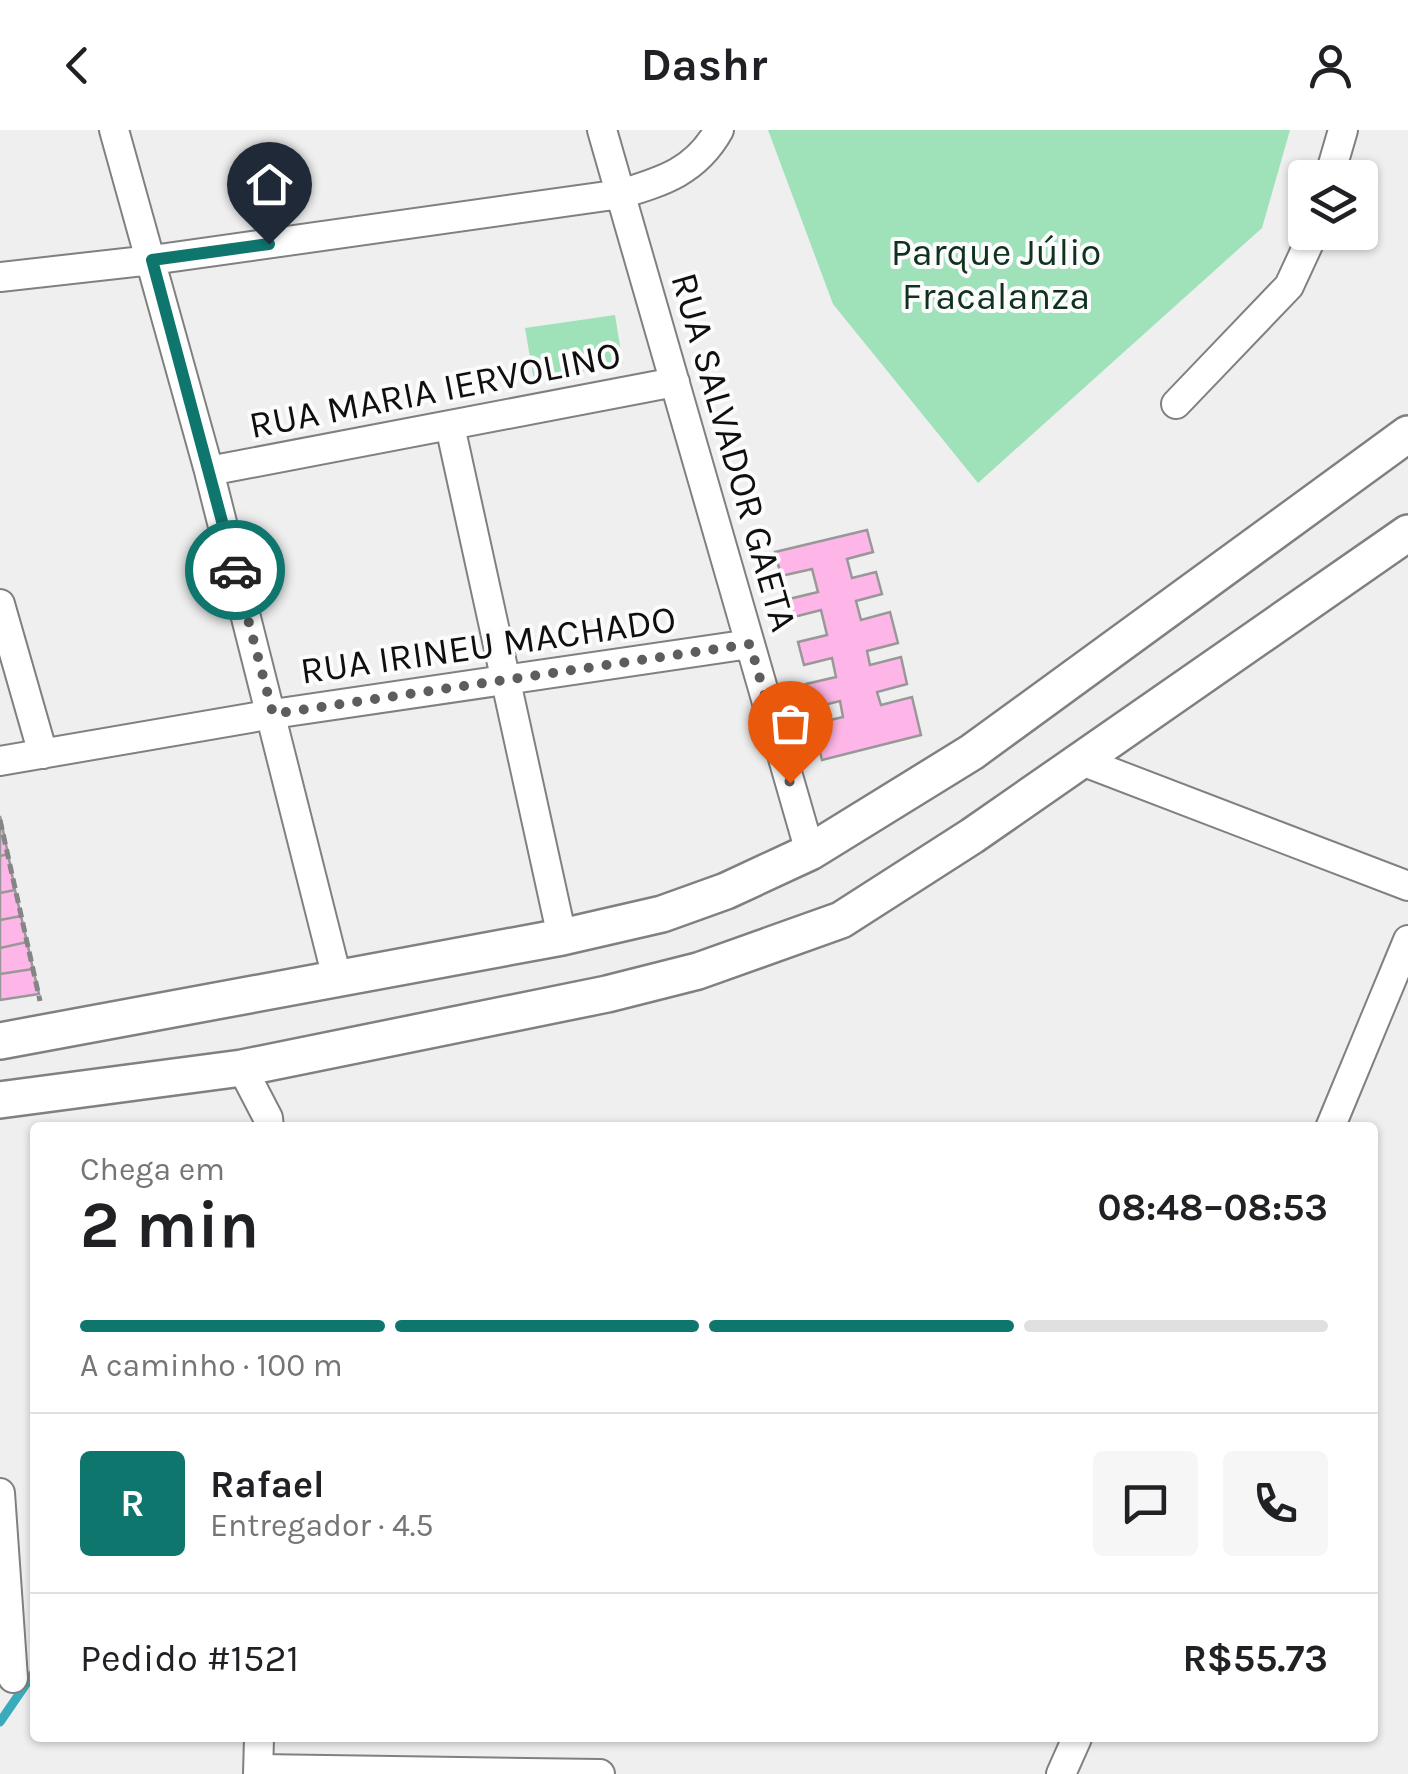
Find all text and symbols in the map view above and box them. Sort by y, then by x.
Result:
icon: back [50,38,105,93]
icon: person [1303,38,1358,93]
text: Dashr [641,39,767,91]
pin [227,142,312,245]
icon: home [242,157,297,212]
map controls [1288,160,1378,250]
button: layers [1288,160,1378,250]
park label: Parque Júlio Fracalanza [891,230,1101,319]
street label: RUA SALVADOR GAETA [661,268,807,636]
street label: RUA MARIA IERVOLINO [245,332,625,448]
courier [185,520,285,620]
icon: car [208,543,263,598]
street label: RUA IRINEU MACHADO [297,596,679,694]
pin [748,681,833,784]
icon: bag [763,696,818,751]
text: Chega em [80,1151,225,1188]
text: 08:48–08:53 [1097,1185,1328,1230]
text: 2 min [80,1187,259,1263]
text: A caminho · 100 m [80,1347,343,1384]
button: chat [1093,1451,1198,1556]
button: phone [1223,1451,1328,1556]
text: Rafael [210,1462,325,1507]
text: R [120,1481,145,1526]
text: Entregador · 4.5 [210,1507,434,1544]
text: Pedido #1521 [80,1636,299,1681]
text: R$55.73 [1182,1636,1328,1681]

